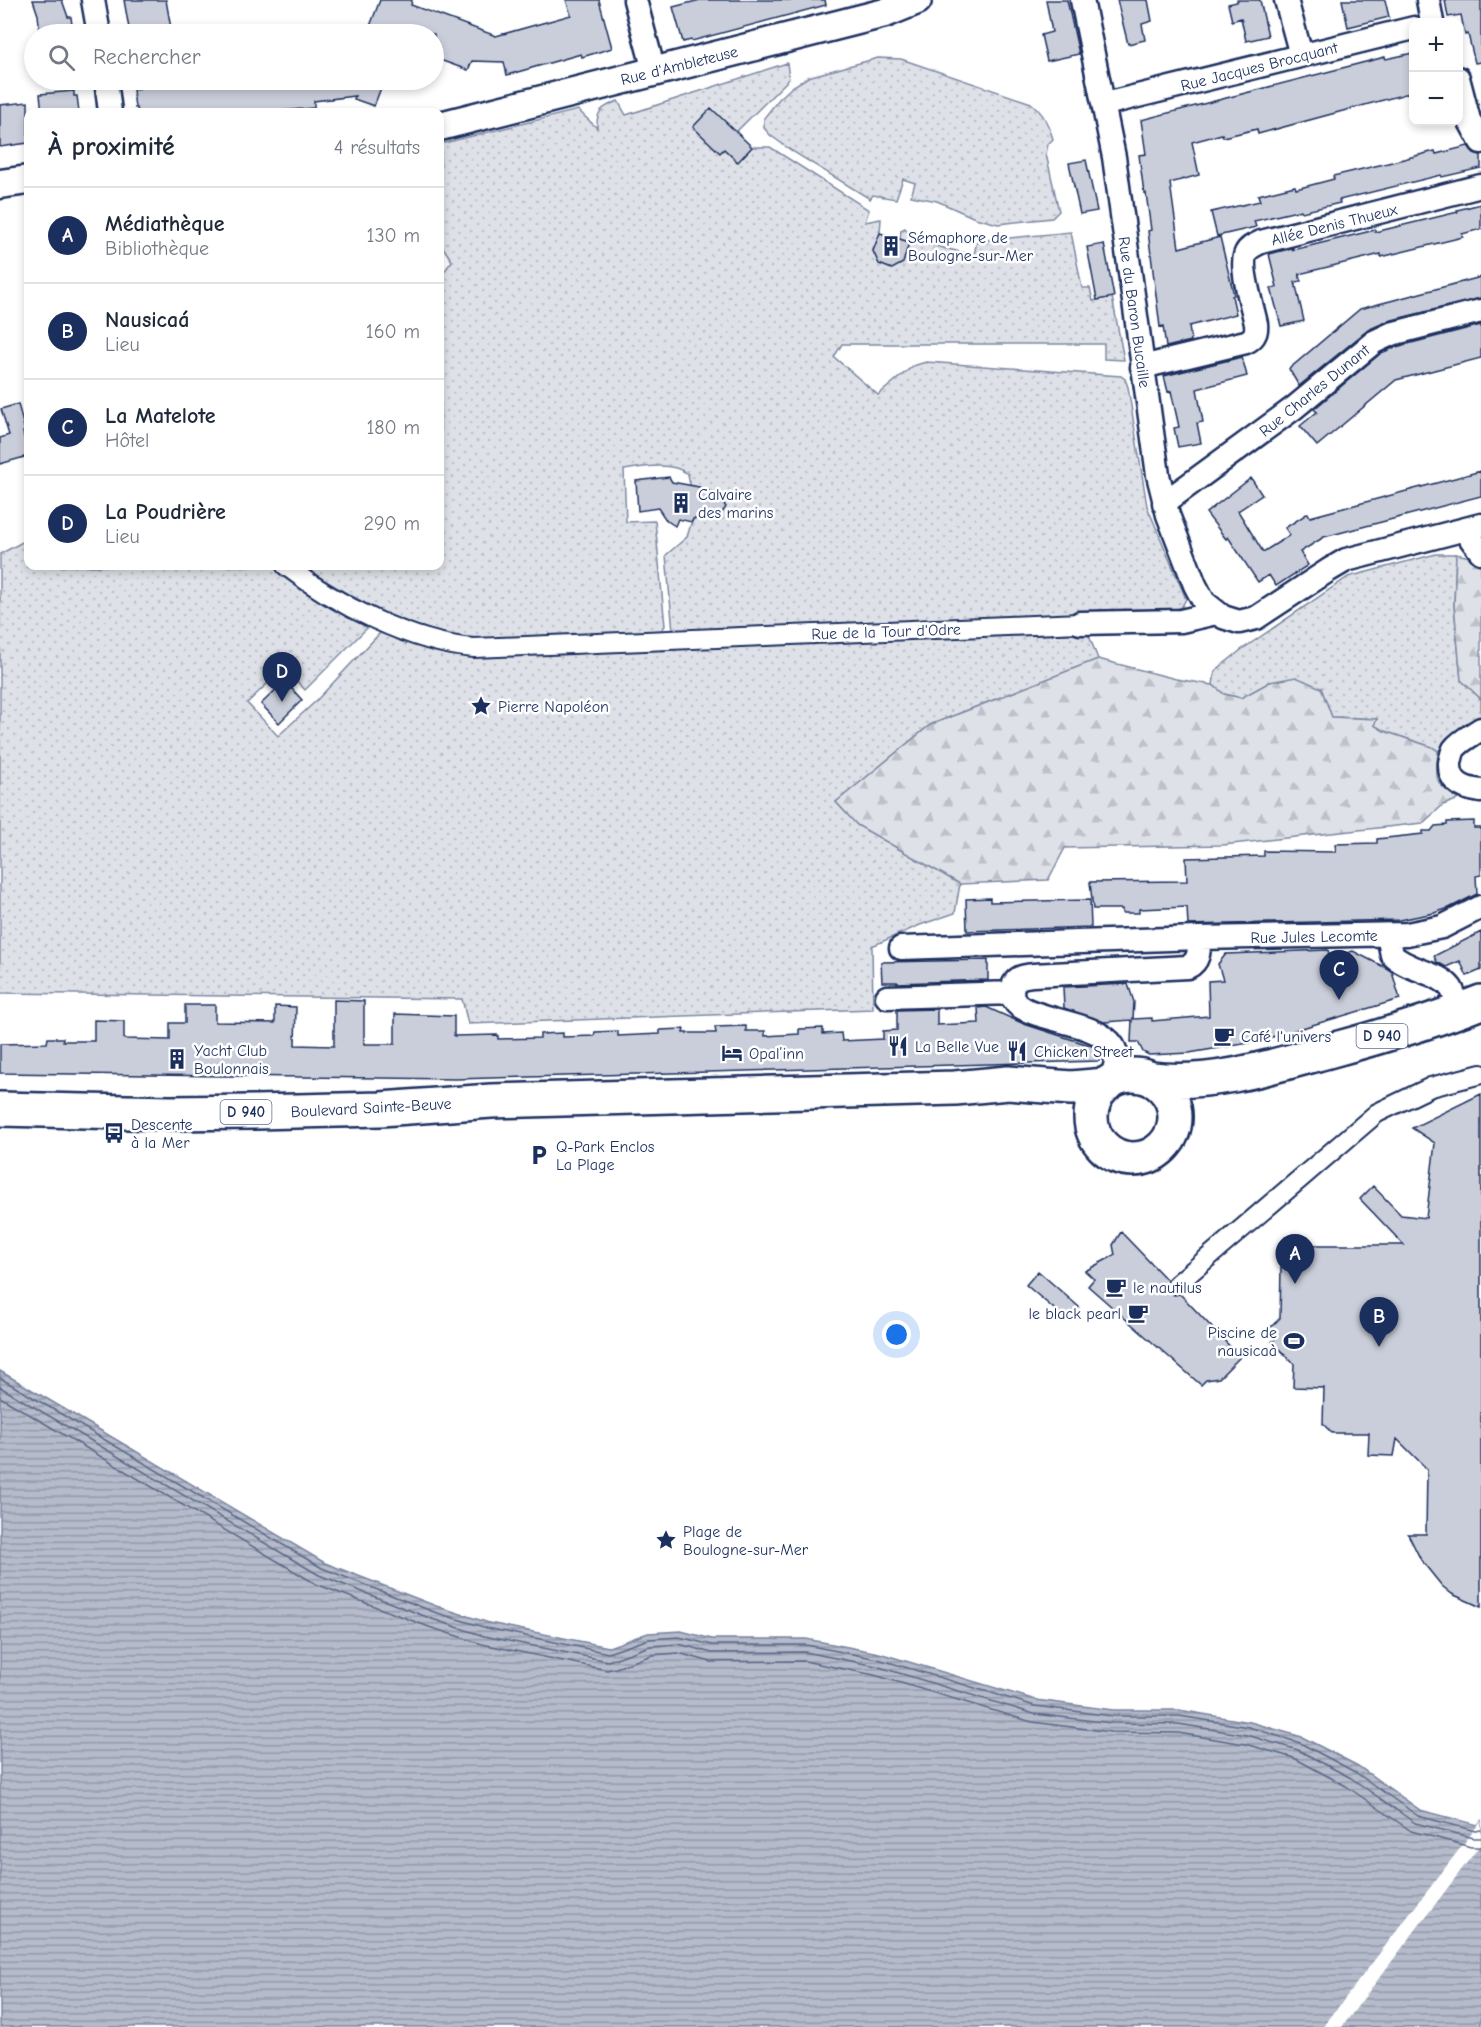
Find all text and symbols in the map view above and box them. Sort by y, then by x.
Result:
map controls [1409,18,1463,126]
button: + [1409,18,1463,72]
search box [24,24,444,90]
street label: Rue Jacques Brocquant [1179,39,1340,95]
icon: search [45,41,78,74]
street label: Rue d'Ambleteuse [619,43,740,89]
text: Rechercher [93,44,201,70]
button: − [1409,72,1463,126]
text: À proximité [48,132,175,162]
text: 4 résultats [334,136,420,159]
street label: Allée Denis Thueux [1269,201,1399,249]
text: Médiathèque [105,211,225,237]
text: A [62,224,73,247]
text: 130 m [367,224,420,247]
place label: Sémaphore de Boulogne-sur-Mer [908,229,1034,265]
building icon: Sémaphore de Boulogne-sur-Mer [879,234,903,258]
street label: Rue du Baron Bucaille [1114,235,1154,389]
text: Bibliothèque [105,237,209,260]
text: Nausicaá [105,307,189,333]
text: B [61,320,74,343]
text: 160 m [366,320,420,343]
text: Lieu [105,333,140,356]
street label: Rue Charles Dunant [1256,341,1374,441]
text: La Matelote [105,403,216,429]
text: C [61,416,74,439]
text: 180 m [366,416,420,439]
text: Hôtel [105,429,149,452]
place label: Calvaire des marins [698,486,774,522]
building icon: Calvaire des marins [669,491,693,515]
text: La Poudrière [105,499,226,525]
text: D [61,512,74,535]
text: 290 m [364,512,420,535]
text: Lieu [105,525,140,548]
street label: Rue de la Tour d'Odre [811,620,961,644]
pin: D [262,652,302,702]
place icon: Pierre Napoléon [469,694,493,718]
place label: Pierre Napoléon [498,698,609,716]
street label: Rue Jules Lecomte [1250,927,1378,947]
pin: C [1320,950,1358,1000]
cafe icon: Café l'univers [1212,1024,1236,1048]
road number: D 940 [1356,1024,1408,1048]
place label: Café l'univers [1241,1028,1331,1046]
restaurant icon: La Belle Vue [886,1034,910,1058]
place label: La Belle Vue [915,1038,999,1056]
restaurant icon: Chicken Street [1005,1039,1029,1063]
hotel icon: Opal’inn [720,1041,744,1065]
place label: Yacht Club Boulonnais [194,1042,269,1078]
place label: Chicken Street [1034,1043,1134,1061]
place label: Opal’inn [749,1045,804,1063]
building icon: Yacht Club Boulonnais [165,1047,189,1071]
street label: Boulevard Sainte-Beuve [290,1095,452,1121]
road number: D 940 [220,1100,272,1124]
place label: Descente à la Mer [131,1116,192,1152]
bus stop icon: Descente à la Mer [102,1121,126,1145]
place label: Q-Park Enclos La Plage [556,1138,655,1174]
parking icon: Q-Park Enclos La Plage [527,1143,551,1167]
pin: A [1276,1234,1314,1284]
cafe icon: le nautilus [1104,1275,1128,1299]
place label: le nautilus [1133,1279,1202,1297]
pin: B [1360,1298,1398,1347]
cafe icon: le black pearl [1126,1301,1150,1325]
place label: le black pearl [1028,1305,1121,1323]
your location [882,1320,911,1349]
place label: Piscine de nausicaà [1208,1324,1277,1360]
sports icon: Piscine de nausicaà [1282,1329,1306,1353]
place label: Plage de Boulogne-sur-Mer [683,1523,809,1559]
place icon: Plage de Boulogne-sur-Mer [654,1528,678,1552]

